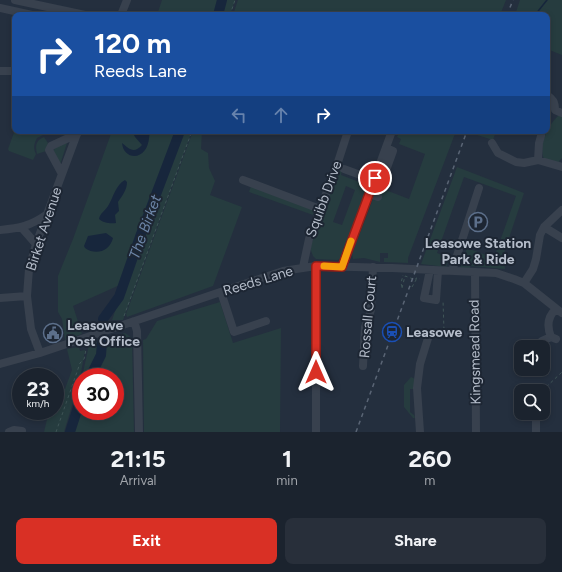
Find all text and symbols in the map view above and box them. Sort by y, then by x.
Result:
text: 120 m [94,26,171,60]
icon: right [28,28,80,80]
text: Reeds Lane [94,60,187,82]
icon: left [228,104,250,126]
icon: ahead [270,104,292,126]
icon: right [312,104,334,126]
street label: Squibb Drive [302,158,346,239]
pin [358,161,392,195]
icon: arrive [364,167,386,189]
street label: Birket Avenue [22,185,66,273]
water label: The Birket [125,192,165,262]
parking icon: Leasowe Station Park & Ride [467,211,489,233]
place label: Leasowe Station Park & Ride [425,235,531,268]
street label: Reeds Lane [221,262,295,300]
street label: Rossall Court [356,275,380,359]
street label: Kingsmead Road [466,299,484,405]
place label: Leasowe Post Office [67,317,140,350]
station icon: Leasowe [381,321,403,343]
public building icon: Leasowe Post Office [42,322,64,344]
place label: Leasowe [406,324,463,341]
map controls [514,340,550,420]
button: sound [514,340,550,376]
position arrow [295,351,337,393]
speed limit sign: 30 [72,368,124,420]
text: 23 [27,377,49,401]
button: search [514,384,550,420]
text: km/h [27,397,49,410]
text: 21:15 [110,444,166,473]
text: 1 [282,444,292,473]
text: 260 [408,444,452,473]
text: Arrival [120,473,157,488]
text: min [276,473,298,488]
text: m [424,473,435,488]
button: Exit [16,518,277,564]
button: Share [285,518,546,564]

